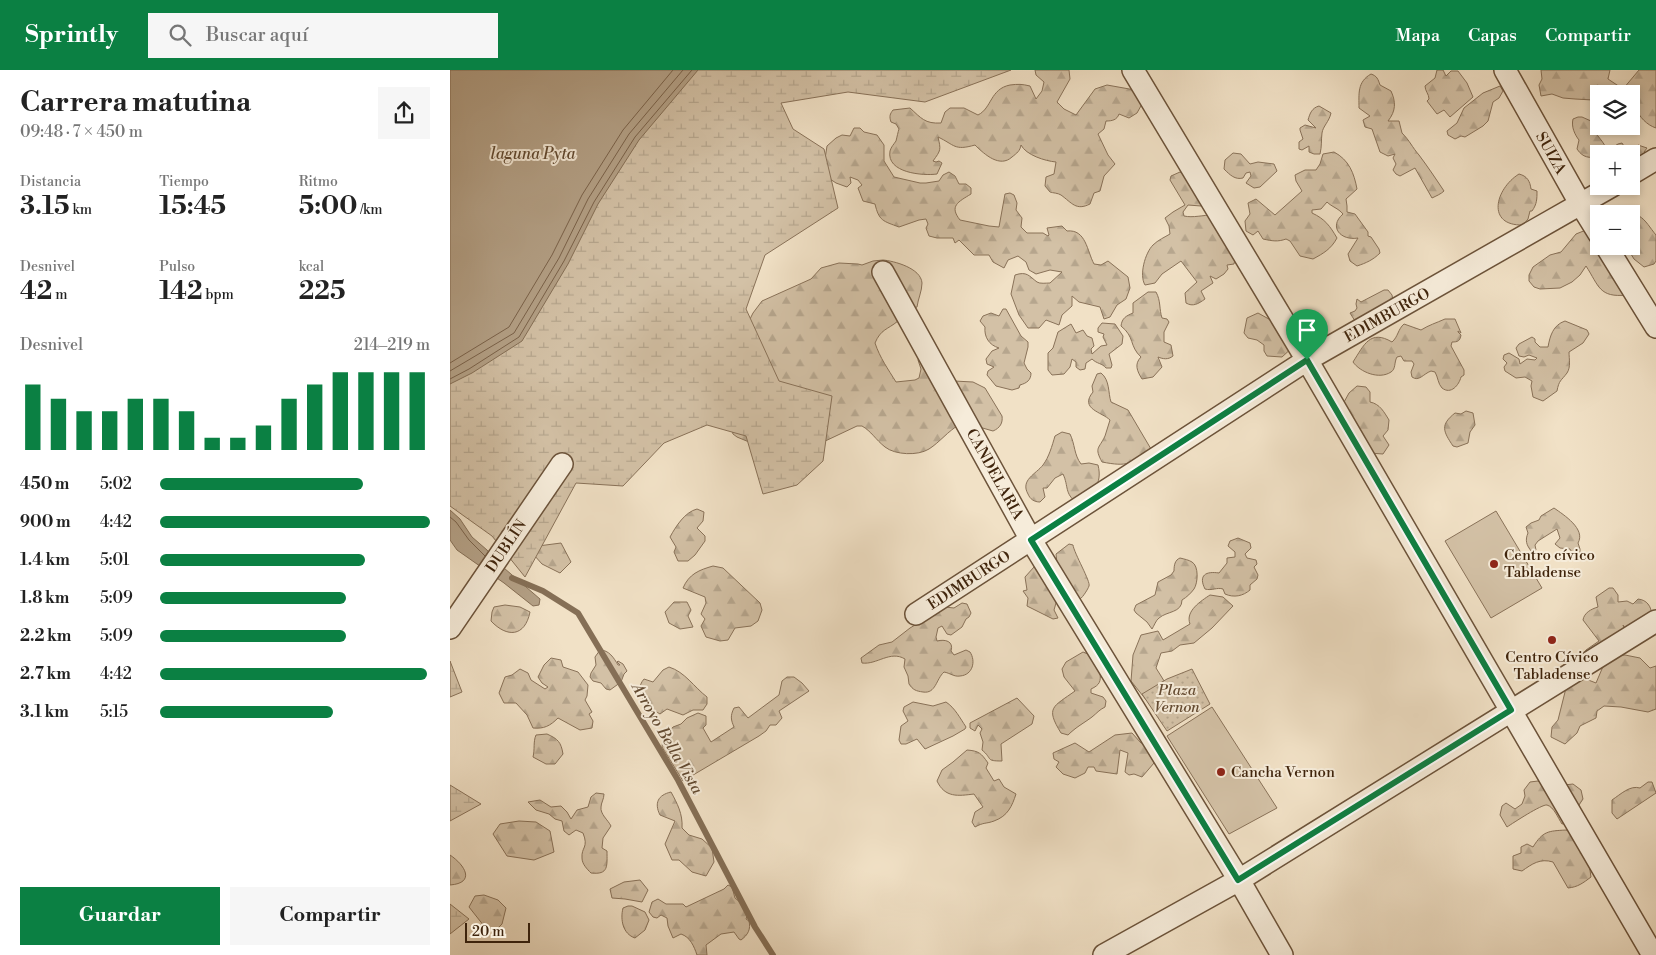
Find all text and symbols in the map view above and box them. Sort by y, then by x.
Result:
search box [148,13,498,58]
text: Sprintly [25,20,118,50]
icon: search [166,21,194,49]
text: Buscar aquí [206,23,308,47]
text: Mapa [1396,24,1440,47]
text: Capas [1468,24,1517,47]
text: Compartir [1545,24,1631,47]
text: Carrera matutina [20,85,251,120]
map controls [1590,85,1640,255]
button: layers [1590,85,1640,135]
button: share [378,87,430,139]
text: 09:48 · 7 × 450 m [20,122,143,142]
street label: SUIZA [1531,129,1570,178]
water label: laguna Pyta [491,144,576,164]
button: + [1590,145,1640,195]
text: Distancia [20,173,81,191]
text: Tiempo [159,173,209,191]
text: Ritmo [299,173,338,191]
text: 3.15 [20,191,70,222]
text: 15:45 [159,191,226,222]
text: 5:00 [299,191,357,222]
text: km [70,201,92,219]
text: /km [357,201,382,219]
button: − [1590,205,1640,255]
text: Desnivel [20,258,75,276]
text: Pulso [159,258,195,276]
text: kcal [299,258,324,276]
text: 42 [20,276,52,307]
text: 142 [159,276,203,307]
text: 225 [299,276,345,307]
street label: EDIMBURGO [1341,284,1434,347]
text: m [52,286,68,304]
text: bpm [203,286,234,304]
pin [1286,309,1328,360]
icon: arrive [1293,316,1321,344]
text: Desnivel [20,335,83,355]
text: 214–219 m [354,335,430,355]
street label: CANDELARIA [962,425,1028,524]
text: 450 m [20,474,69,494]
text: 5:02 [100,474,132,494]
text: 900 m [20,512,70,532]
text: 4:42 [100,512,132,532]
street label: DUBLÍN [481,516,531,576]
street label: EDIMBURGO [924,546,1015,614]
place label: Centro cívico Tabladense [1504,546,1595,582]
text: 1.4 km [20,550,70,570]
text: 5:01 [100,550,129,570]
marker: Centro cívico Tabladense [1488,558,1500,570]
text: 1.8 km [20,588,69,608]
text: 5:09 [100,588,133,608]
text: 2.2 km [20,626,71,646]
text: 5:09 [100,626,133,646]
marker: Centro Cívico Tabladense [1546,634,1558,646]
place label: Centro Cívico Tabladense [1505,648,1599,684]
text: 2.7 km [20,664,71,684]
text: 4:42 [100,664,132,684]
water label: Arroyo Bella Vista [626,678,707,798]
park label: Plaza Vernon [1154,681,1200,717]
text: 3.1 km [20,702,69,722]
text: 5:15 [100,702,128,722]
place label: Cancha Vernon [1231,763,1335,782]
marker: Cancha Vernon [1215,766,1227,778]
button: Guardar [20,887,220,945]
button: Compartir [230,887,430,945]
scale bar [465,920,530,943]
text: 20 m [472,923,504,941]

